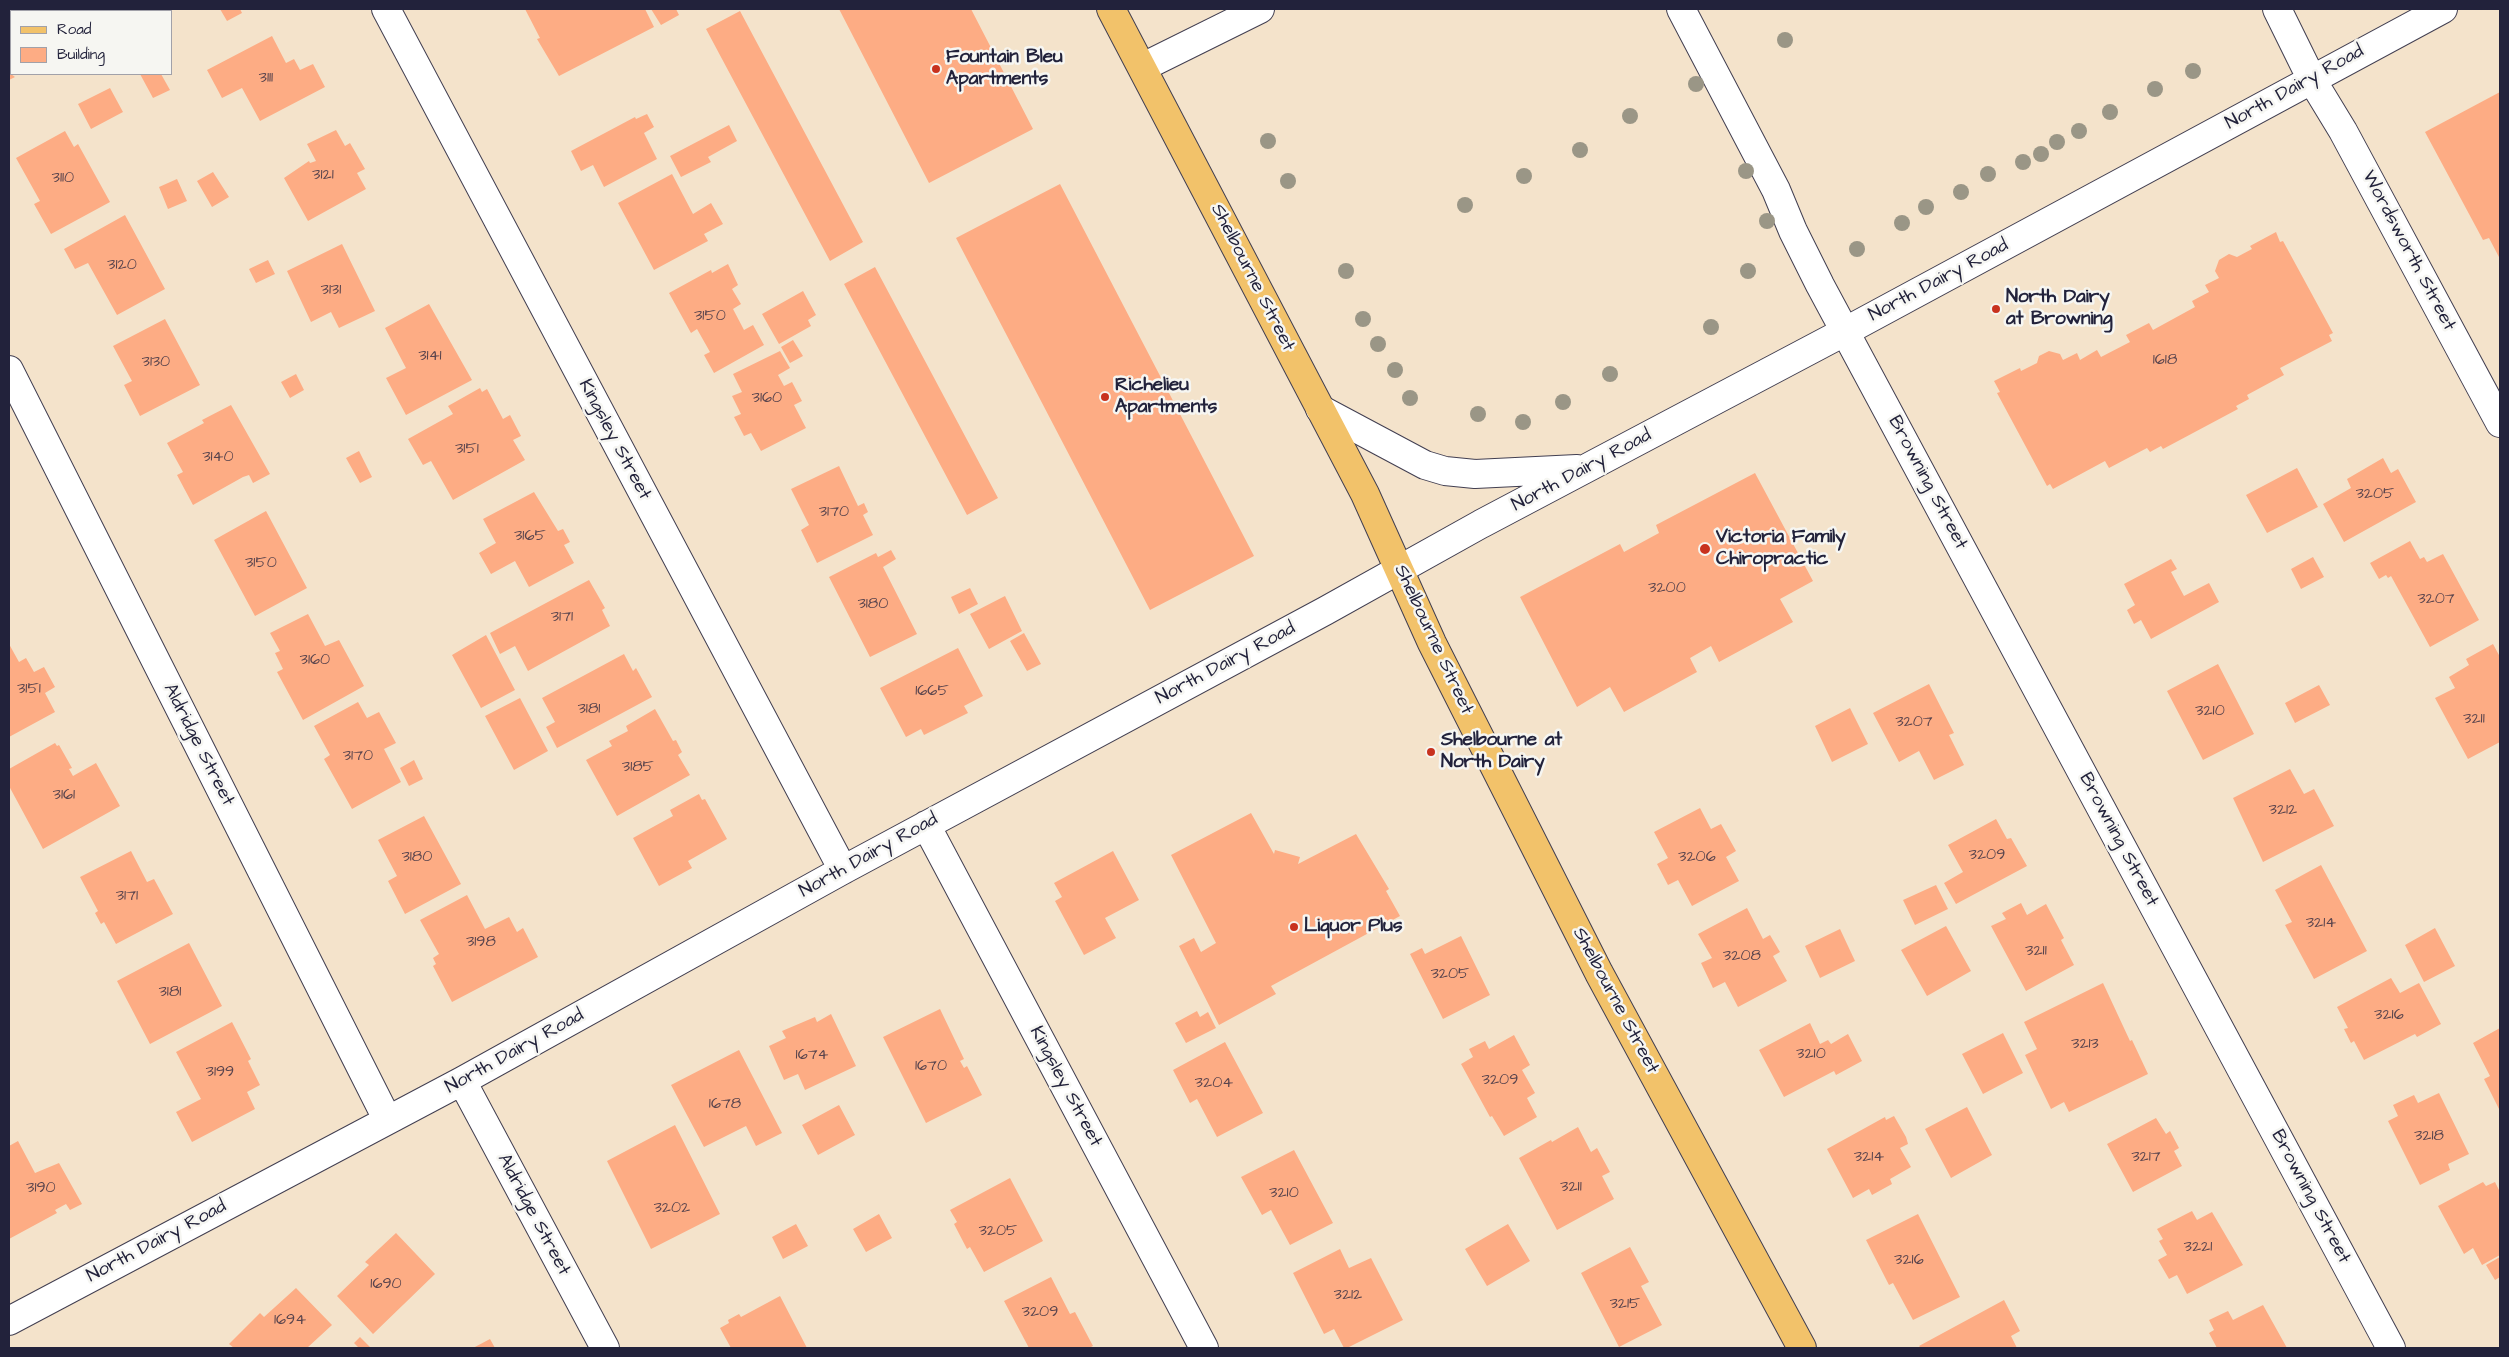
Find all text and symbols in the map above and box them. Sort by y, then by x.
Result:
legend [10,10,172,75]
text: Road [57,19,91,40]
street label: North Dairy Road [2222,41,2368,135]
text: Building [57,44,105,65]
place label: Fountain Bleu Apartments [946,47,1063,91]
marker: Fountain Bleu Apartments [930,63,942,75]
house number: 3111 [259,69,273,89]
house number: 3121 [312,166,334,186]
street label: Wordsworth Street [2356,167,2460,335]
house number: 3110 [52,169,74,189]
street label: Shelbourne Street [1205,200,1299,356]
street label: North Dairy Road [1865,235,2013,327]
house number: 3120 [107,256,137,276]
house number: 3131 [321,281,341,301]
place label: North Dairy at Browning [2006,287,2113,331]
marker: North Dairy at Browning [1990,303,2002,315]
house number: 3150 [694,307,726,327]
house number: 3141 [418,347,442,367]
house number: 1618 [2153,351,2177,371]
house number: 3130 [142,353,170,373]
place label: Richelieu Apartments [1115,375,1217,419]
street label: Kingsley Street [573,376,655,504]
house number: 3160 [752,389,782,409]
marker: Richelieu Apartments [1099,391,1111,403]
street label: Browning Street [1882,412,1972,554]
street label: North Dairy Road [1508,425,1656,517]
house number: 3151 [455,440,479,460]
house number: 3140 [202,448,234,468]
house number: 3205 [2356,485,2394,505]
house number: 3170 [819,503,849,523]
house number: 3165 [514,527,546,547]
place label: Victoria Family Chiropractic [1716,527,1846,571]
marker: Victoria Family Chiropractic [1698,542,1712,556]
house number: 3150 [245,554,277,574]
street label: Shelbourne Street [1388,562,1478,718]
house number: 3200 [1648,579,1686,599]
house number: 3207 [2417,590,2455,610]
house number: 3180 [858,595,888,615]
house number: 3171 [551,608,573,628]
street label: North Dairy Road [1152,618,1300,710]
house number: 3160 [300,651,330,671]
house number: 3151 [17,680,41,700]
street label: Aldridge Street [157,680,239,810]
house number: 1665 [915,682,949,702]
house number: 3181 [578,700,600,720]
house number: 3210 [2195,702,2225,722]
house number: 3211 [2463,710,2485,730]
house number: 3207 [1895,713,1933,733]
place label: Shelbourne at North Dairy [1441,730,1562,774]
marker: Shelbourne at North Dairy [1425,746,1437,758]
house number: 3170 [343,747,373,767]
house number: 3185 [622,758,654,778]
street label: Browning Street [2073,769,2163,911]
house number: 3161 [53,786,75,806]
house number: 3212 [2269,801,2297,821]
street label: North Dairy Road [796,809,942,903]
house number: 3209 [1969,846,2005,866]
house number: 3180 [402,848,432,868]
house number: 3206 [1678,848,1716,868]
house number: 3171 [116,887,138,907]
house number: 3214 [2306,914,2336,934]
place label: Liquor Plus [1304,916,1403,938]
marker: Liquor Plus [1288,921,1300,933]
street label: Shelbourne Street [1567,924,1663,1078]
house number: 3198 [466,933,496,953]
house number: 3211 [2025,942,2047,962]
house number: 3208 [1723,947,1761,967]
house number: 3205 [1431,965,1469,985]
house number: 3181 [159,983,181,1003]
street label: North Dairy Road [442,1005,588,1099]
house number: 3216 [2374,1006,2404,1026]
street label: Kingsley Street [1024,1023,1106,1151]
house number: 3213 [2071,1035,2099,1055]
house number: 3210 [1796,1045,1826,1065]
house number: 1674 [796,1046,828,1066]
house number: 1670 [915,1057,947,1077]
house number: 3199 [206,1063,234,1083]
house number: 3209 [1482,1071,1518,1091]
house number: 3204 [1195,1074,1233,1094]
house number: 1678 [709,1095,741,1115]
street label: Browning Street [2265,1126,2355,1268]
house number: 3218 [2414,1127,2444,1147]
house number: 3214 [1854,1148,1884,1168]
house number: 3217 [2131,1148,2161,1168]
street label: Aldridge Street [491,1150,575,1280]
house number: 3211 [1560,1178,1582,1198]
house number: 3190 [26,1179,56,1199]
house number: 3210 [1269,1184,1299,1204]
street label: North Dairy Road [83,1196,231,1288]
house number: 3202 [654,1199,690,1219]
house number: 3205 [979,1222,1017,1242]
house number: 3221 [2184,1238,2212,1258]
house number: 3216 [1894,1251,1924,1271]
house number: 1690 [370,1275,402,1295]
house number: 3212 [1334,1286,1362,1306]
house number: 3215 [1610,1295,1640,1315]
house number: 3209 [1022,1303,1058,1323]
house number: 1694 [274,1311,306,1331]

